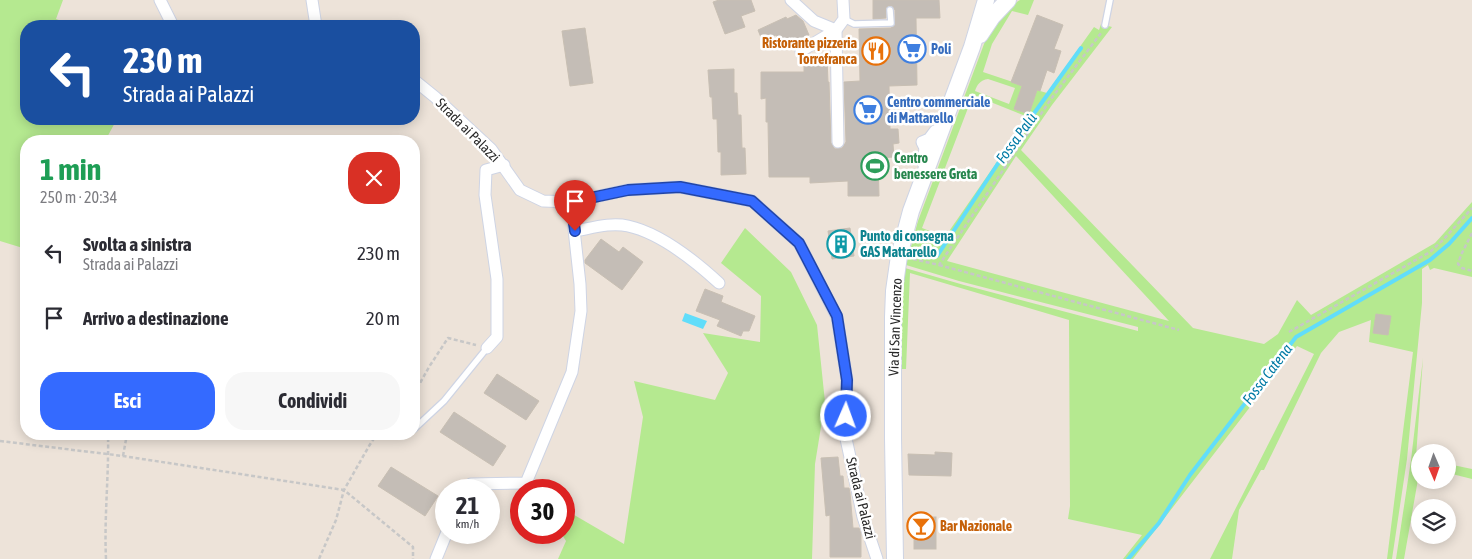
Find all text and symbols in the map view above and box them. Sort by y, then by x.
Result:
supermarket icon: Poli [897,34,927,64]
place label: Ristorante pizzeria Torrefranca [762,35,857,67]
restaurant icon: Ristorante pizzeria Torrefranca [861,36,891,66]
icon: left [40,40,105,105]
text: 230 m [123,40,202,80]
place label: Poli [931,41,951,57]
text: Strada ai Palazzi [123,81,254,107]
place label: Centro commerciale di Mattarello [887,94,990,126]
street label: Strada ai Palazzi [433,95,503,165]
supermarket icon: Centro commerciale di Mattarello [853,95,883,125]
water label: Fossa Palù [992,110,1040,166]
place label: Centro benessere Greta [894,150,978,182]
sports icon: Centro benessere Greta [860,151,890,181]
text: 1 min [40,152,101,186]
button: close [348,152,400,204]
pin [554,180,596,231]
icon: arrive [561,187,589,215]
text: 250 m · 20:34 [40,188,117,206]
place label: Punto di consegna GAS Mattarello [860,228,954,260]
building icon: Punto di consegna GAS Mattarello [826,229,856,259]
text: Svolta a sinistra [83,233,192,255]
icon: left [40,239,68,267]
text: 230 m [357,242,400,264]
text: Strada ai Palazzi [83,255,179,273]
street label: Via di San Vincenzo [885,278,905,376]
icon: arrive [40,304,68,332]
text: Arrivo a destinazione [83,307,229,329]
text: 20 m [366,307,400,329]
water label: Fossa Catena [1239,340,1295,408]
button: Esci [40,372,215,430]
button: Condividi [225,372,400,430]
position arrow [819,389,871,441]
north arrow [1411,444,1456,489]
map controls [1411,444,1456,544]
street label: Strada ai Palazzi [843,456,879,540]
speed limit sign: 30 [510,479,575,544]
text: 21 [456,491,479,519]
button: layers [1411,499,1456,544]
bar icon: Bar Nazionale [906,511,936,541]
text: km/h [456,517,479,531]
place label: Bar Nazionale [940,518,1012,534]

